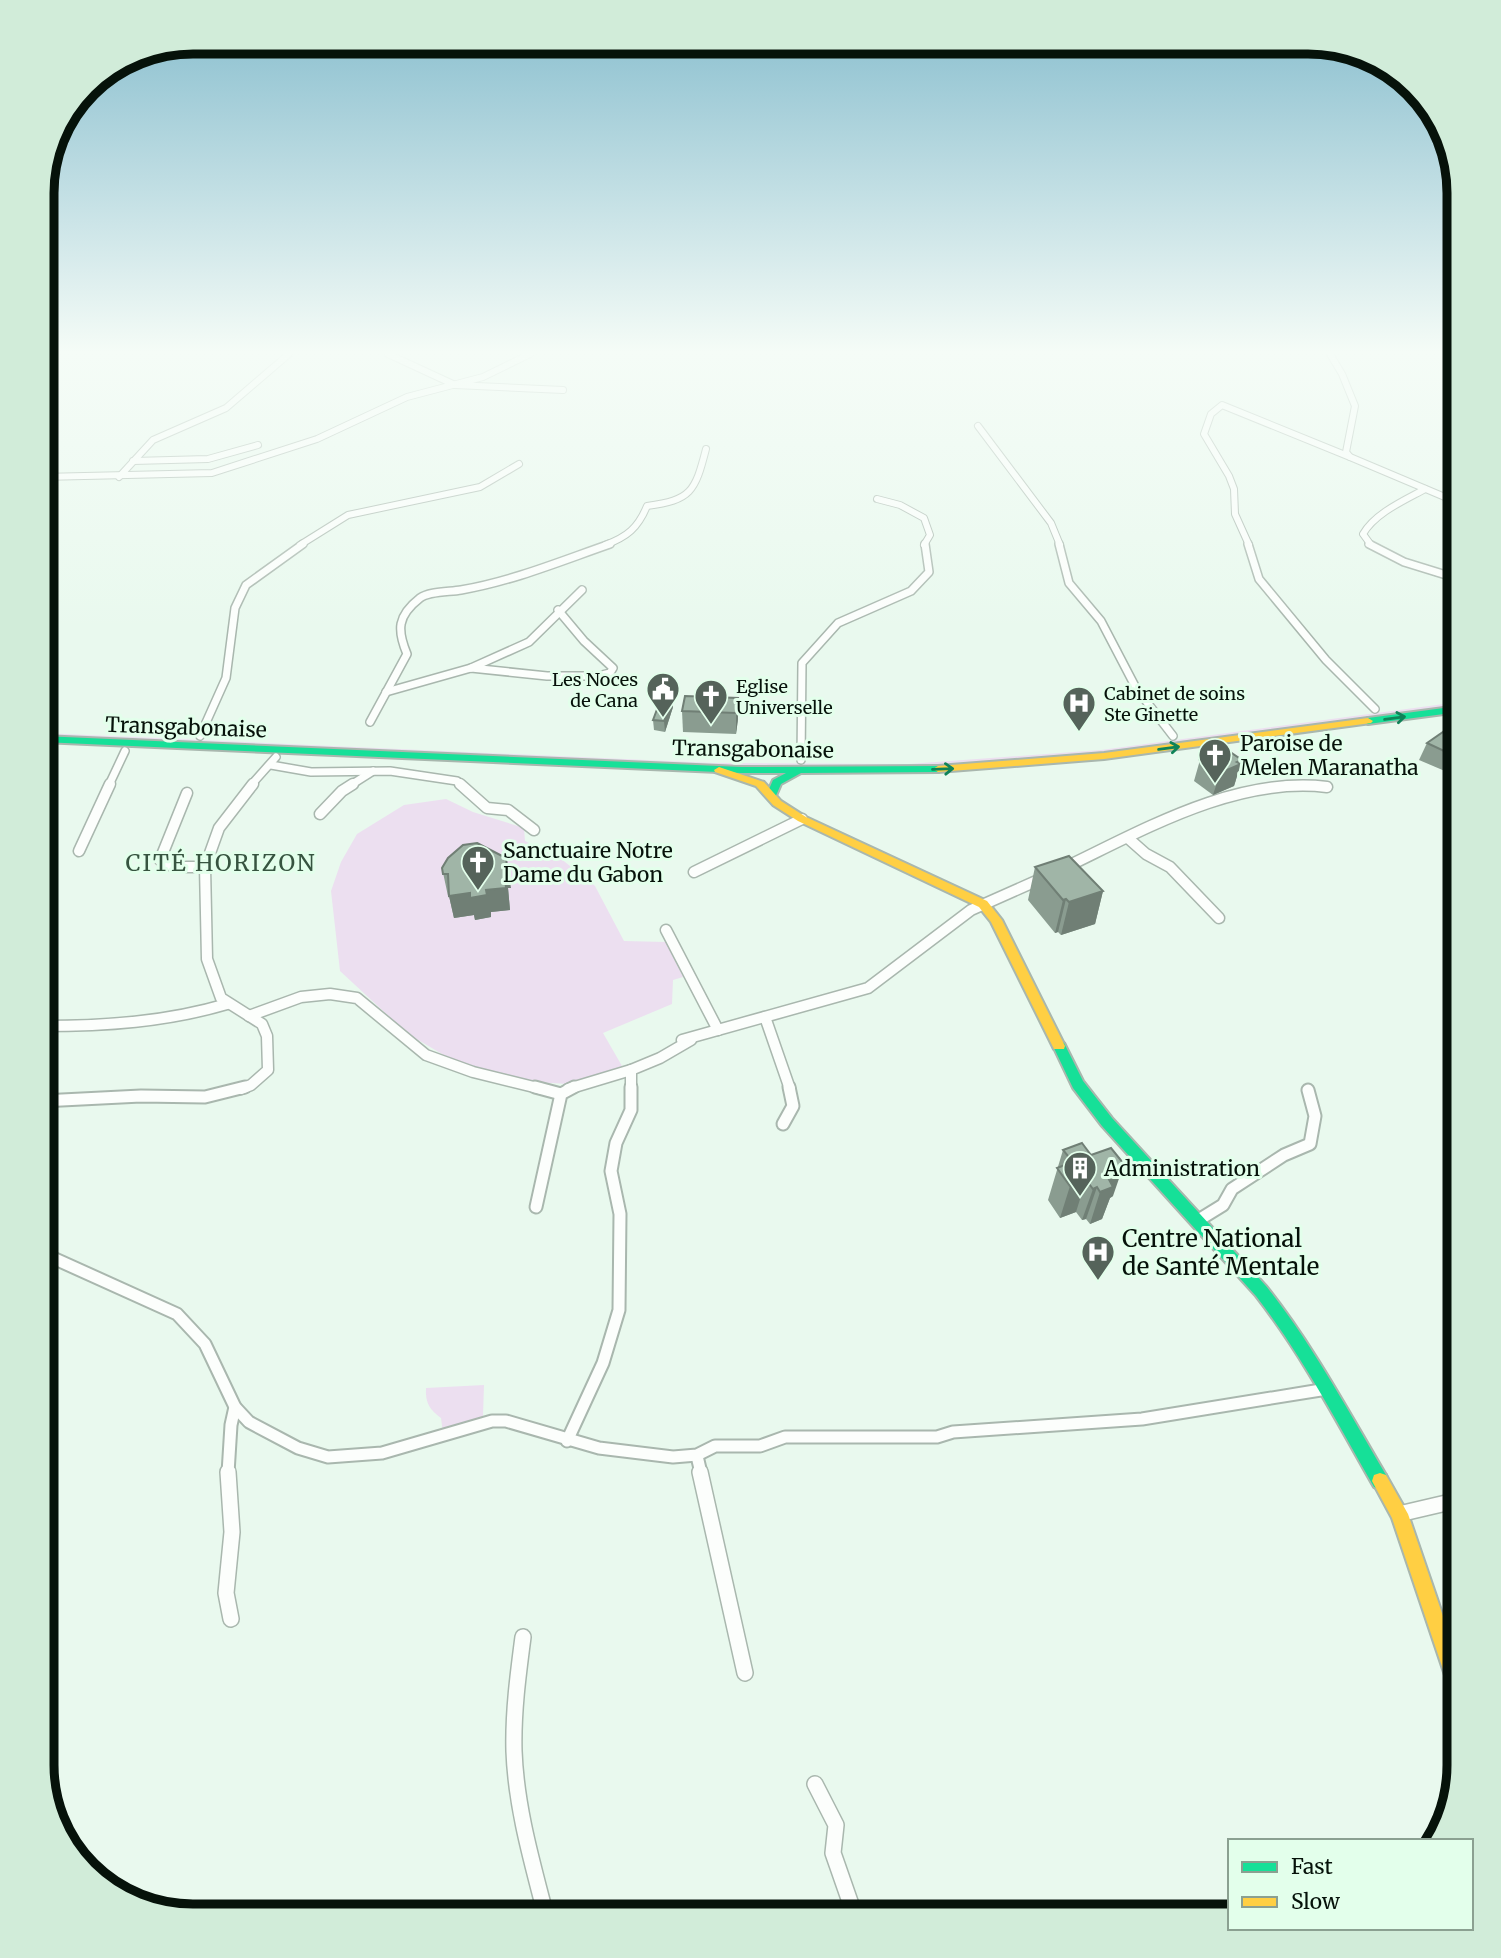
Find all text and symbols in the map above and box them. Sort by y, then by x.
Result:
place label: Les Noces de Cana [552,668,638,712]
public building icon: Les Noces de Cana [644,670,682,719]
place label: Eglise Universelle [736,675,833,719]
church icon: Eglise Universelle [692,677,730,726]
place label: Cabinet de soins Ste Ginette [1104,682,1245,726]
hospital icon: Cabinet de soins Ste Ginette [1060,684,1098,733]
street label: Transgabonaise [105,711,267,743]
one-way arrow [1383,711,1406,724]
place label: Paroise de Melen Maranatha [1240,730,1419,781]
street label: Transgabonaise [672,734,834,764]
church icon: Paroise de Melen Maranatha [1196,736,1234,785]
one-way arrow [1157,742,1180,755]
one-way arrow [931,763,954,776]
place label: Sanctuaire Notre Dame du Gabon [503,837,673,888]
church icon: Sanctuaire Notre Dame du Gabon [459,843,497,892]
district label: CITÉ HORIZON [125,848,317,877]
building icon: Administration [1061,1149,1099,1198]
place label: Administration [1103,1155,1260,1182]
place label: Centre National de Santé Mentale [1122,1223,1319,1282]
hospital icon: Centre National de Santé Mentale [1079,1233,1117,1282]
legend [1228,1839,1473,1930]
text: Fast [1291,1853,1333,1880]
text: Slow [1291,1888,1340,1915]

